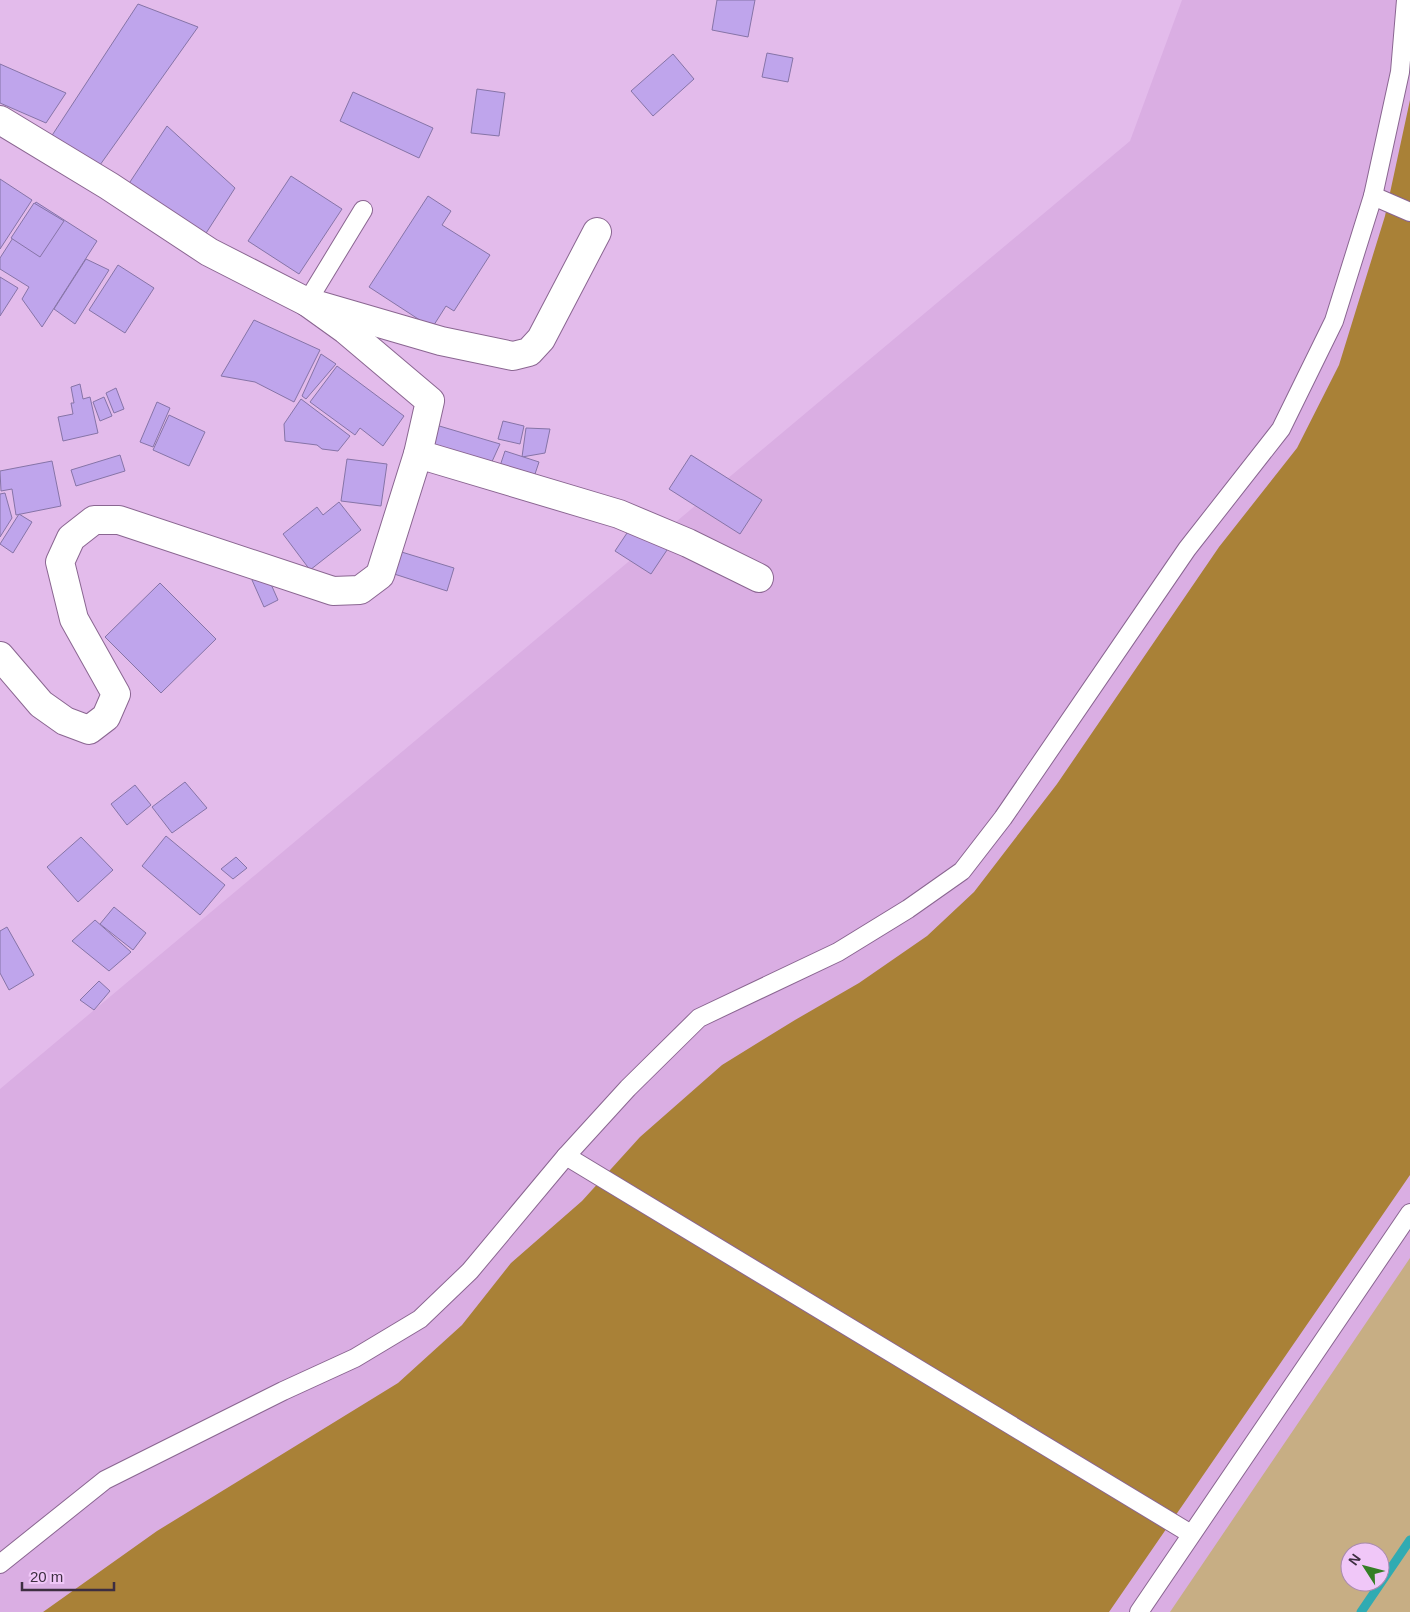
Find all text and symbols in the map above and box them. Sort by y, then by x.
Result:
north arrow [1340,1542,1390,1592]
text: N [1345,1551,1364,1568]
scale bar [22,1560,115,1592]
text: 20 m [30,1568,63,1585]

